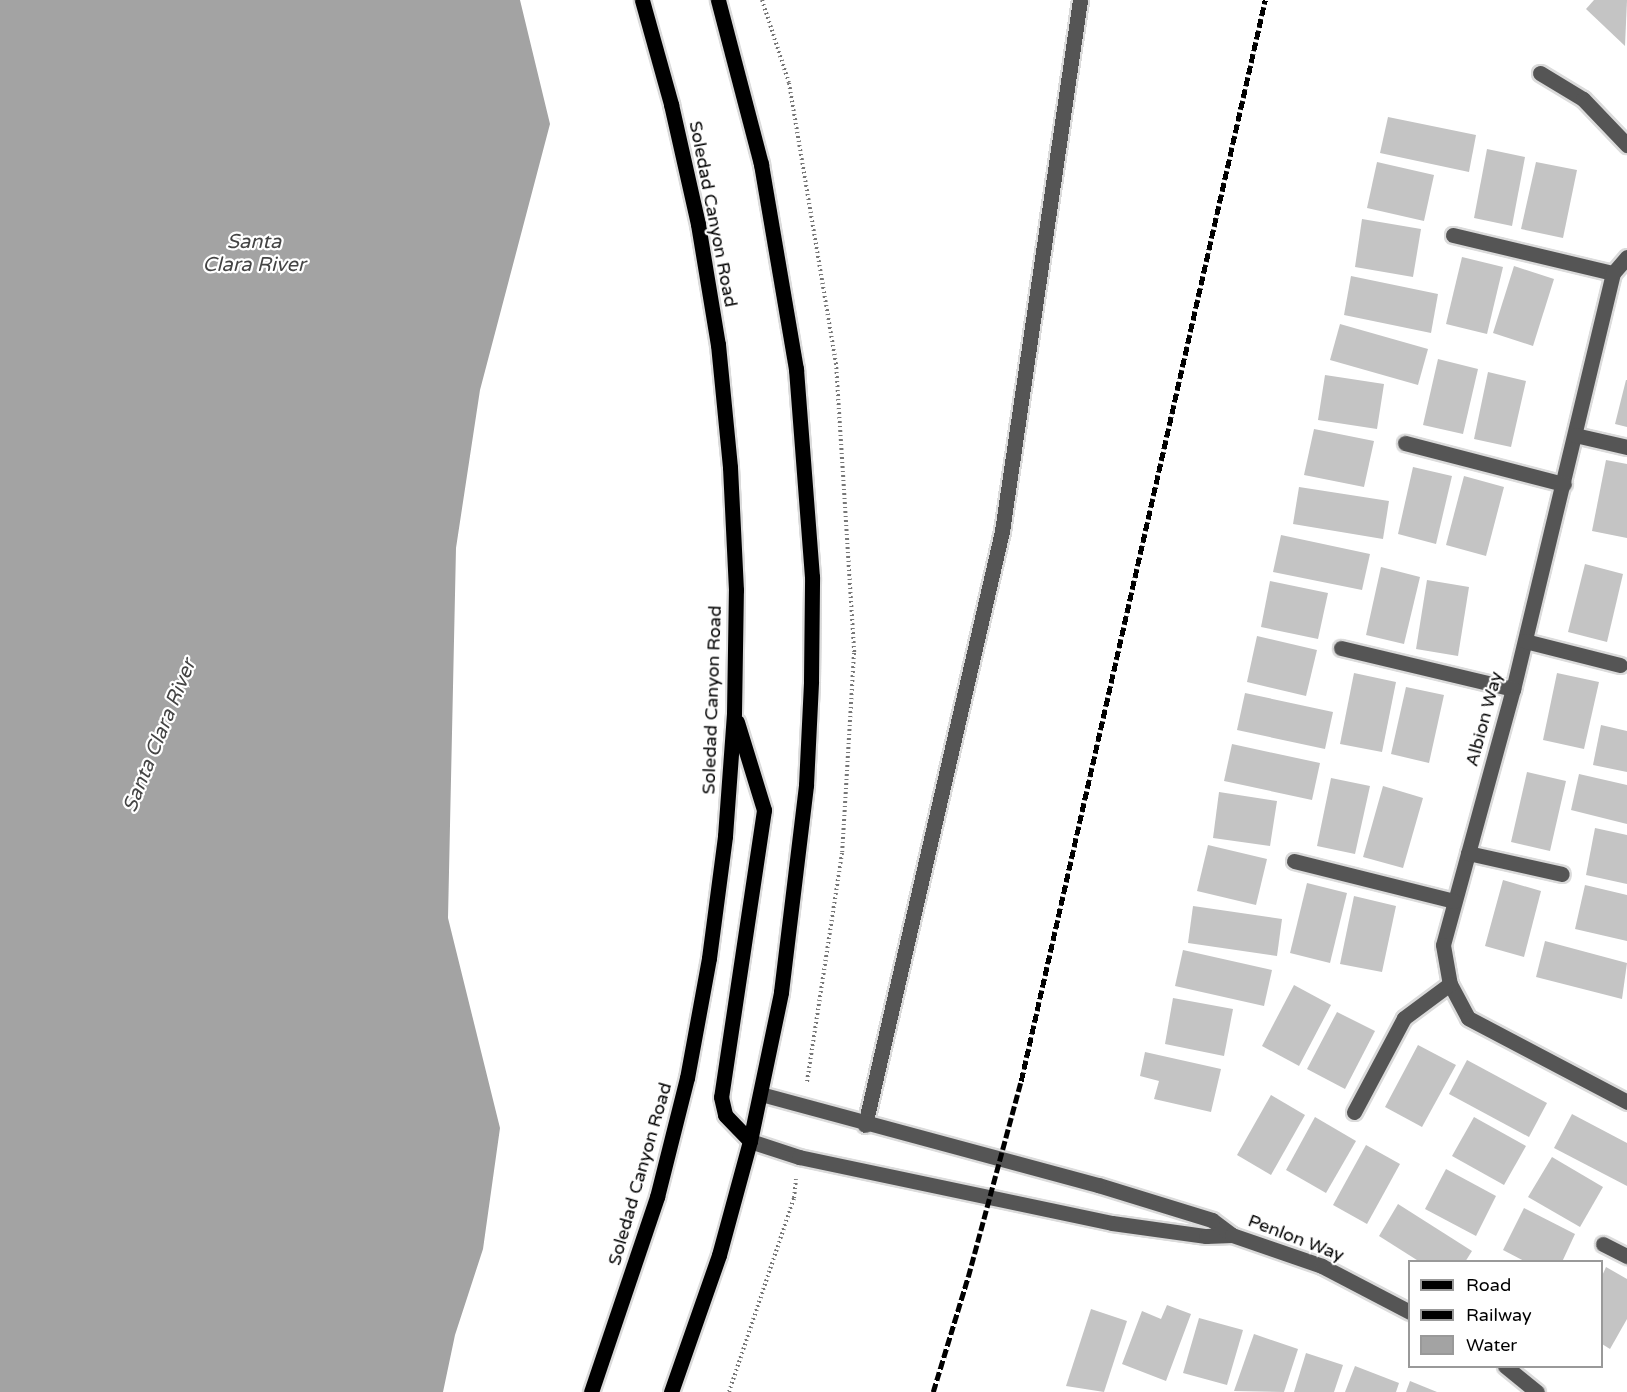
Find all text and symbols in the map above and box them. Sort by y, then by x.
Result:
street label: Soledad Canyon Road [684,119,742,309]
water label: Santa Clara River [203,230,305,277]
street label: Soledad Canyon Road [698,605,726,795]
water label: Santa Clara River [118,656,202,816]
street label: Albion Way [1461,669,1507,769]
street label: Soledad Canyon Road [604,1080,676,1268]
street label: Penlon Way [1245,1210,1347,1266]
legend [1408,1260,1603,1368]
text: Road [1466,1274,1511,1296]
text: Railway [1466,1304,1532,1326]
text: Water [1466,1334,1517,1356]

